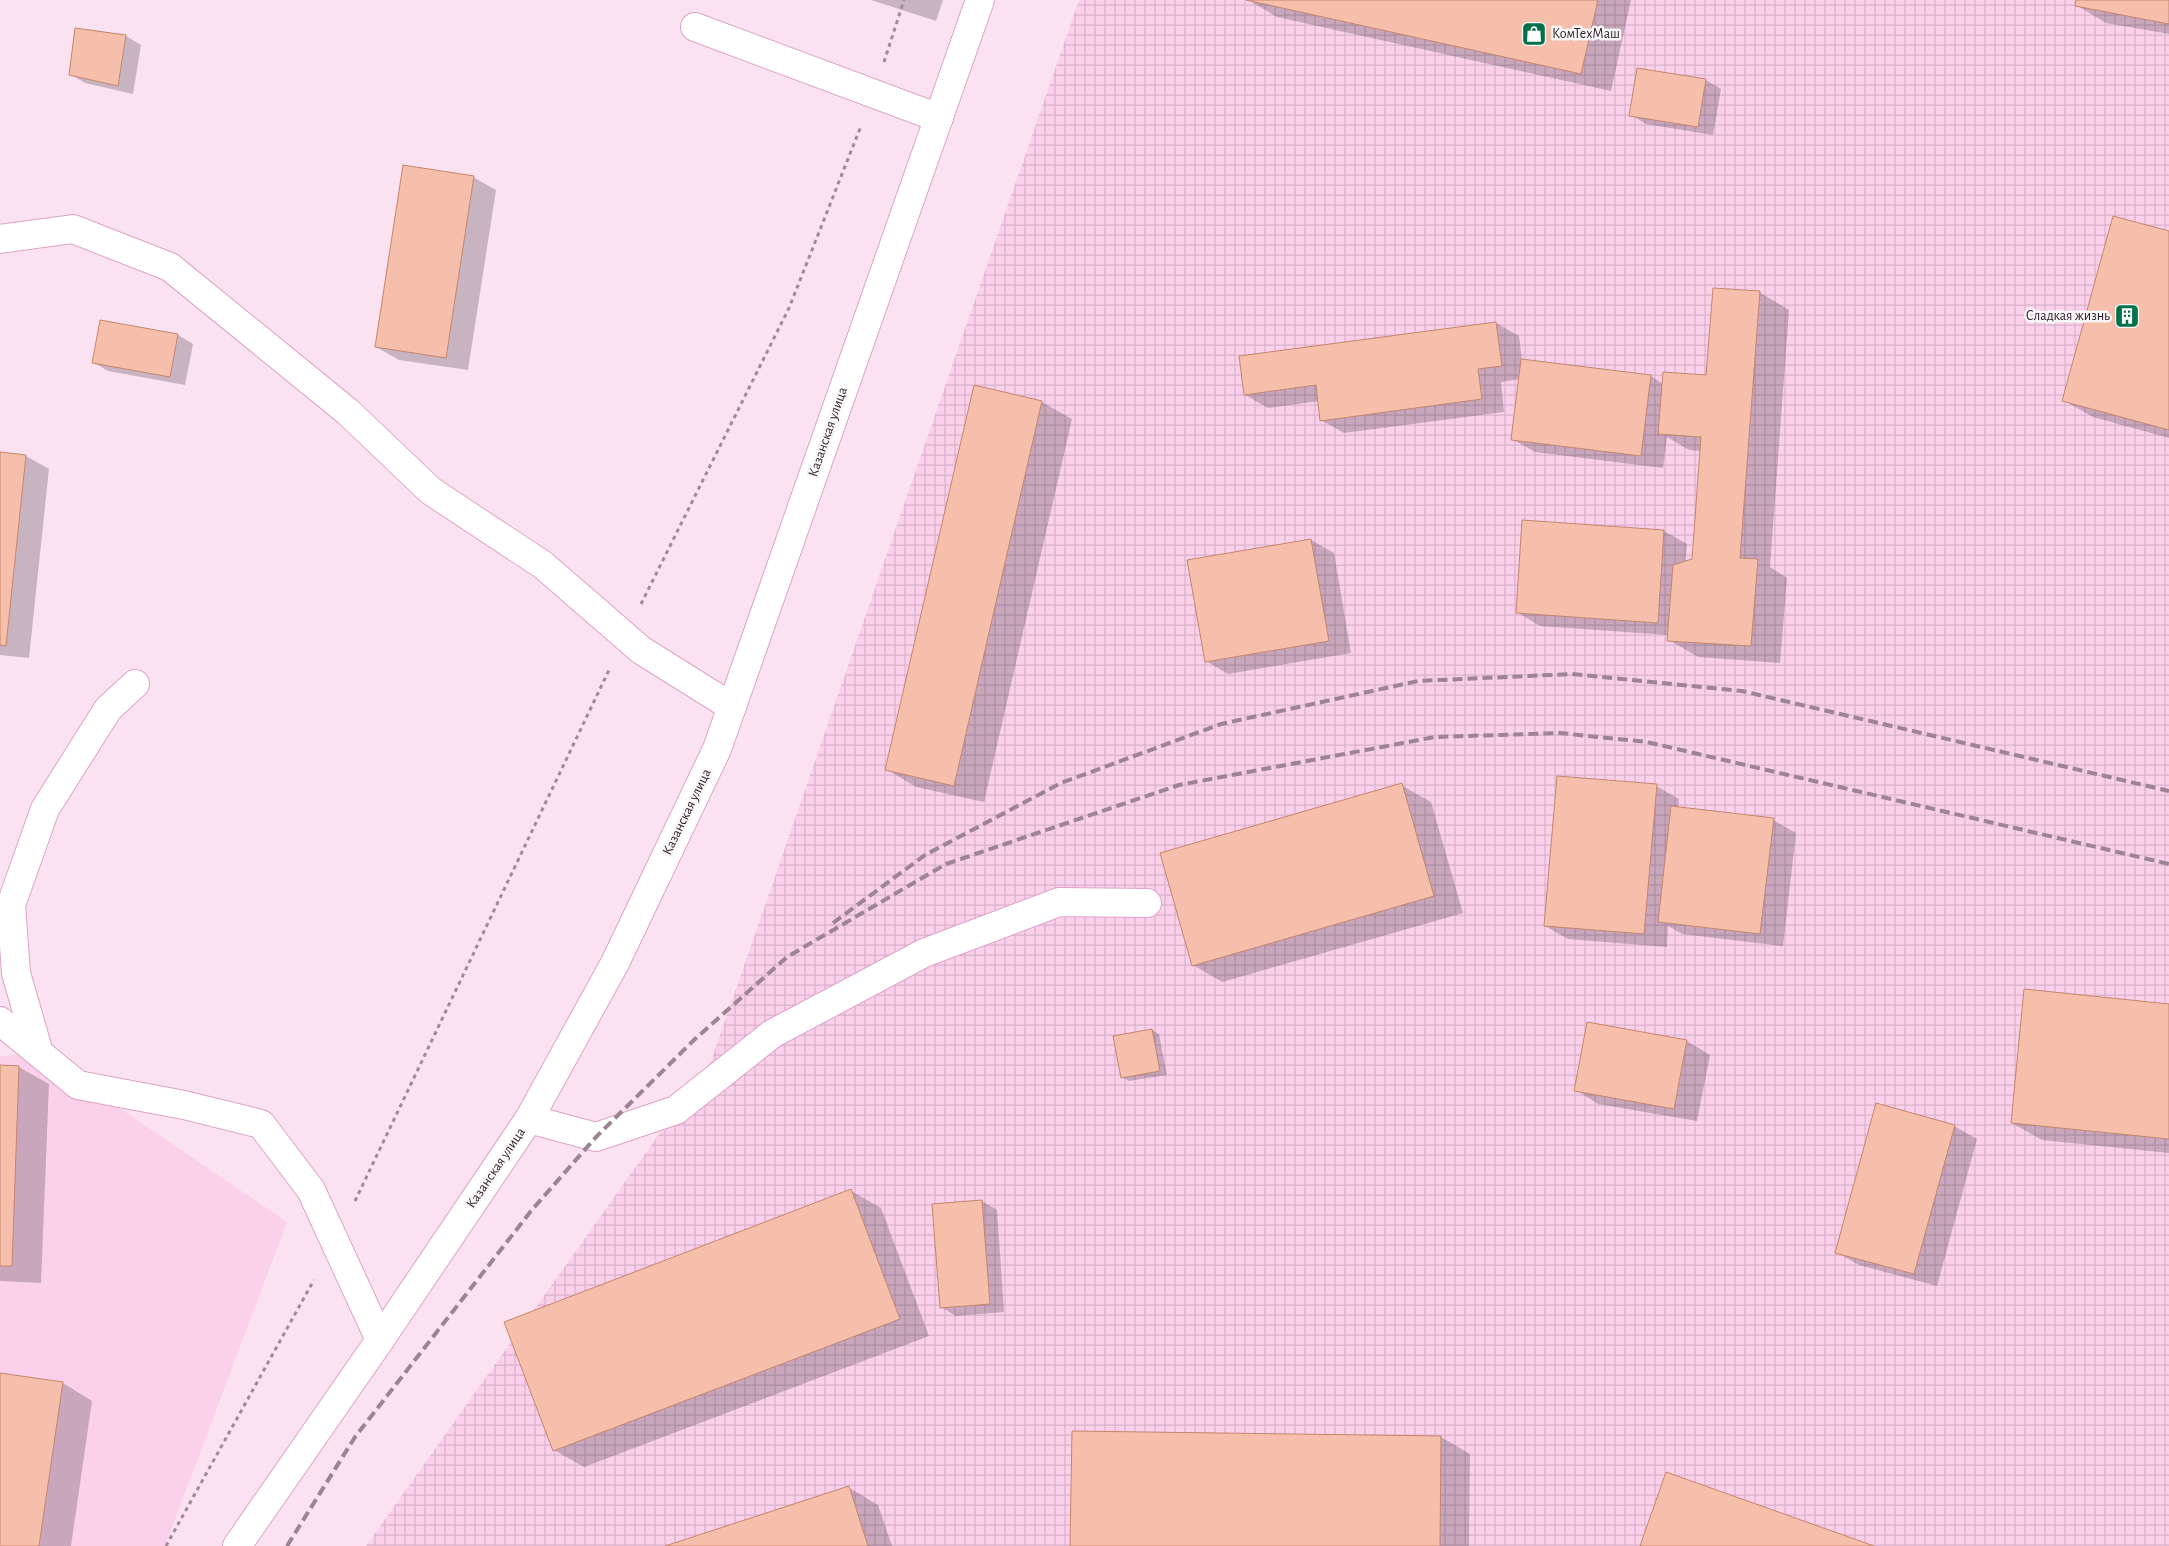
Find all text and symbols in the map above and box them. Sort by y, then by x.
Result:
shop icon: КомТехМаш [1521,21,1547,47]
place label: КомТехМаш [1552,27,1620,41]
building icon: Сладкая жизнь [2114,303,2140,329]
place label: Сладкая жизнь [2026,309,2110,323]
street label: Казанская улица [806,385,850,479]
street label: Казанская улица [660,766,714,857]
street label: Казанская улица [464,1125,528,1211]

